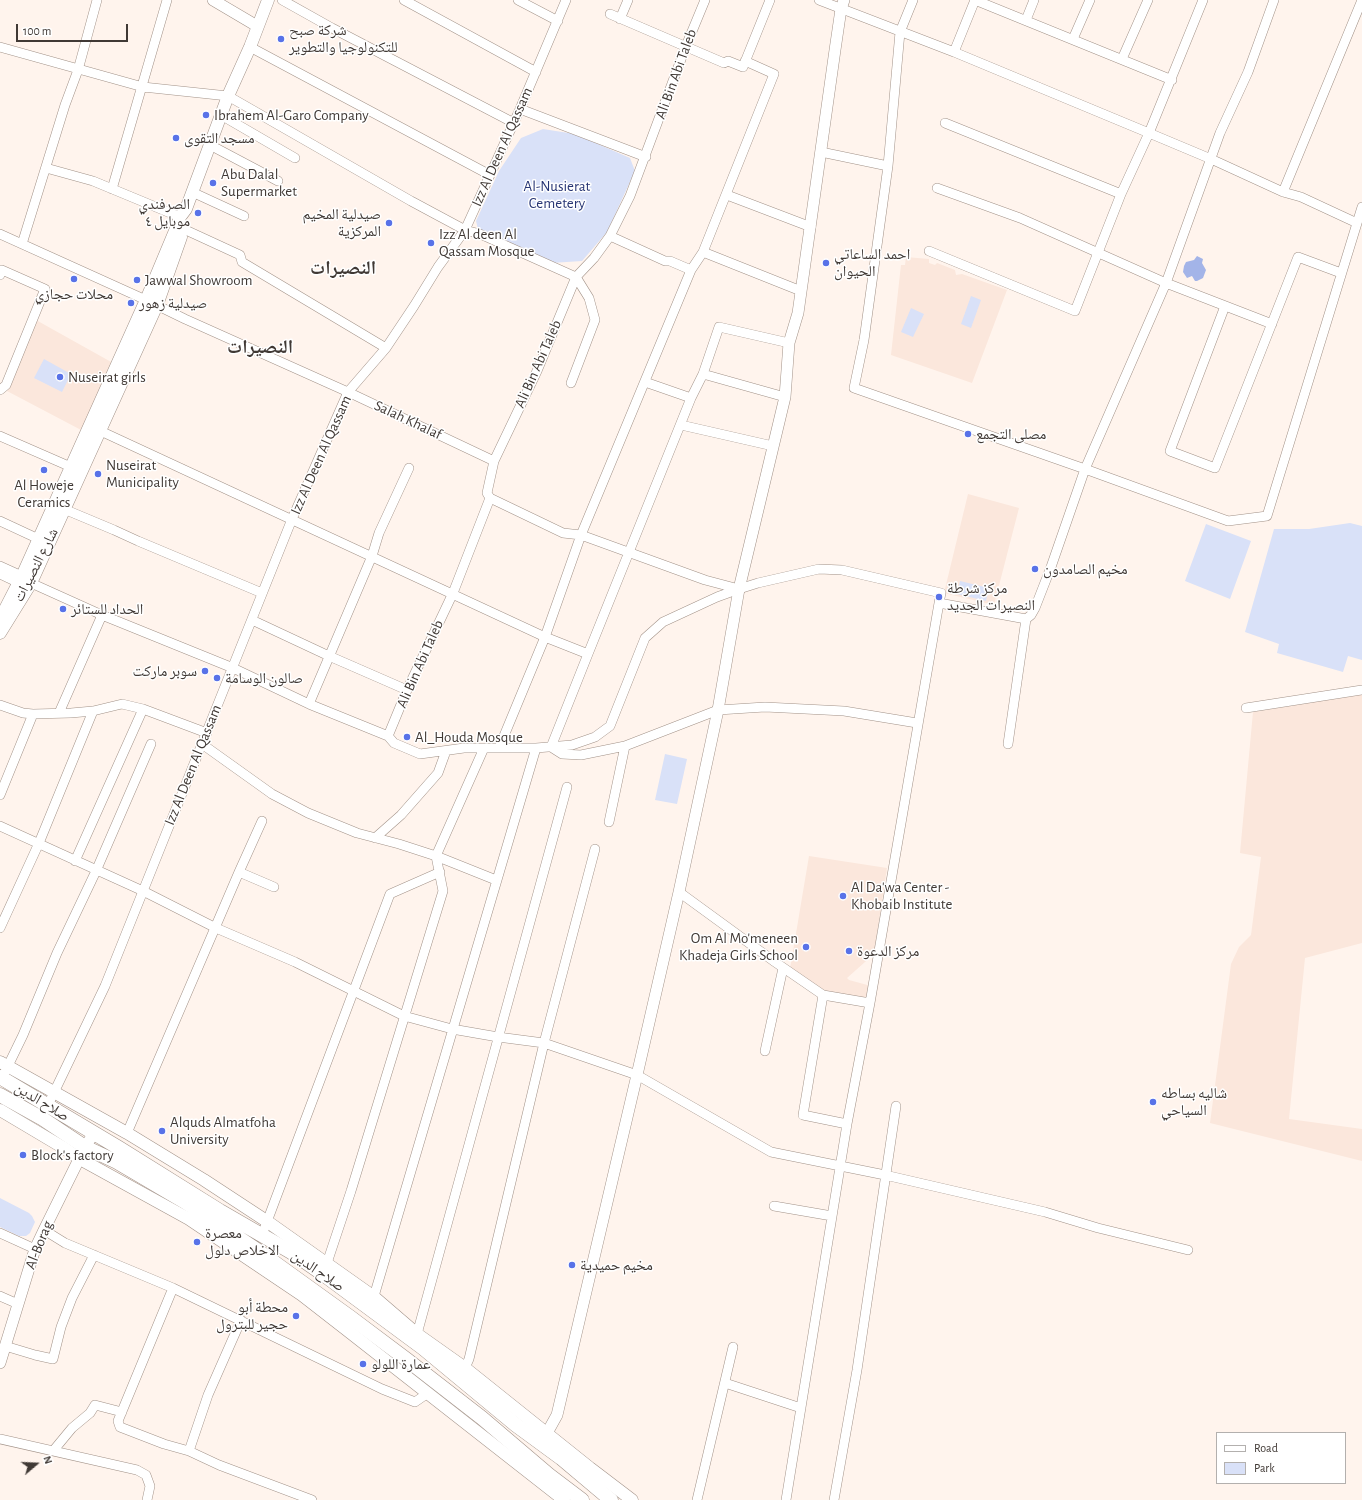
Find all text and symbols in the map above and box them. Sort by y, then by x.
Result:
scale bar [18,16,130,42]
place label: شركة صبح للتكنولوجيا والتطوير [289,21,398,56]
text: 100 m [23,25,51,37]
street label: Ali Bin Abi Taleb [651,27,701,121]
marker: شركة صبح للتكنولوجيا والتطوير [276,34,286,44]
street label: Izz Al Deen Al Qassam [468,85,536,209]
place label: Ibrahem Al-Garo Company [214,106,369,124]
marker: Ibrahem Al-Garo Company [201,110,211,120]
place label: مسجد التقوى [184,129,255,147]
marker: مسجد التقوى [171,133,181,143]
place label: Abu Dalal Supermarket [221,165,297,200]
park label: Al-Nusierat Cemetery [524,177,590,212]
marker: Abu Dalal Supermarket [208,178,218,188]
place label: الصرفندي موبايل ٤ [138,195,190,230]
place label: صيدلية المخيم المركزية [303,205,381,240]
marker: الصرفندي موبايل ٤ [193,208,203,218]
marker: صيدلية المخيم المركزية [384,218,394,228]
place label: Izz Al deen Al Qassam Mosque [439,225,535,260]
marker: Izz Al deen Al Qassam Mosque [426,238,436,248]
place label: احمد الساعاتي الحيوان [834,245,910,280]
district label: النصيرات [310,257,376,279]
marker: احمد الساعاتي الحيوان [821,258,831,268]
place label: Jawwal Showroom [145,271,253,289]
marker: محلات حجازي [69,274,79,284]
marker: Jawwal Showroom [132,275,142,285]
place label: محلات حجازي [35,285,113,303]
place label: صيدلية زهور [139,294,207,312]
marker: صيدلية زهور [126,298,136,308]
street label: Ali Bin Abi Taleb [511,317,565,411]
district label: النصيرات [227,336,293,358]
place label: Nuseirat girls [68,368,146,386]
marker: Nuseirat girls [55,372,65,382]
street label: Izz Al Deen Al Qassam [287,393,355,517]
street label: Salah Khalaf [371,397,445,443]
place label: مصلى التجمع [976,425,1046,443]
marker: مصلى التجمع [963,429,973,439]
place label: Nuseirat Municipality [106,456,179,491]
marker: Al Howeje Ceramics [39,465,49,475]
marker: Nuseirat Municipality [93,469,103,479]
place label: Al Howeje Ceramics [14,476,74,511]
street label: شارع النصيرات [10,525,62,605]
place label: مخيم الصامدون [1043,560,1128,578]
marker: مخيم الصامدون [1030,564,1040,574]
place label: مركز شرطة النصيرات الجديد [947,579,1035,614]
marker: مركز شرطة النصيرات الجديد [934,592,944,602]
place label: الحداد للستائر [71,600,143,618]
marker: الحداد للستائر [58,604,68,614]
street label: Ali Bin Abi Taleb [393,617,447,711]
place label: سوبر ماركت [133,662,197,680]
marker: سوبر ماركت [200,666,210,676]
place label: صالون الوسامة [225,669,303,687]
marker: صالون الوسامة [212,673,222,683]
street label: Izz Al Deen Al Qassam [161,702,225,828]
place label: Al_Houda Mosque [415,728,523,746]
marker: Al_Houda Mosque [402,732,412,742]
place label: Al Da'wa Center - Khobaib Institute [851,878,952,913]
marker: Al Da'wa Center - Khobaib Institute [838,891,848,901]
place label: Om Al Mo'meneen Khadeja Girls School [679,929,798,964]
marker: Om Al Mo'meneen Khadeja Girls School [801,942,811,952]
place label: مركز الدعوة [857,942,919,960]
marker: مركز الدعوة [844,946,854,956]
street label: صلاح الدين [11,1079,73,1125]
place label: شاليه بساطه السياحي [1161,1084,1227,1119]
marker: شاليه بساطه السياحي [1148,1097,1158,1107]
place label: Alquds Almatfoha University [170,1113,276,1148]
marker: Alquds Almatfoha University [157,1126,167,1136]
place label: Block's factory [31,1146,114,1164]
marker: Block's factory [18,1150,28,1160]
street label: Al-Borag [21,1218,57,1272]
place label: معصرة الاخلاص دلول [205,1224,279,1259]
marker: معصرة الاخلاص دلول [192,1237,202,1247]
street label: صلاح الدين [288,1246,348,1296]
place label: مخيم حميدية [580,1256,653,1274]
marker: مخيم حميدية [567,1260,577,1270]
place label: محطة أبو حجير للبترول [216,1298,288,1333]
marker: محطة أبو حجير للبترول [291,1311,301,1321]
place label: عمارة اللولو [371,1355,431,1373]
marker: عمارة اللولو [358,1359,368,1369]
legend [1216,1432,1346,1484]
text: Road [1254,1442,1278,1454]
north arrow [16,1444,56,1484]
text: N [41,1455,54,1465]
text: Park [1254,1462,1275,1474]

